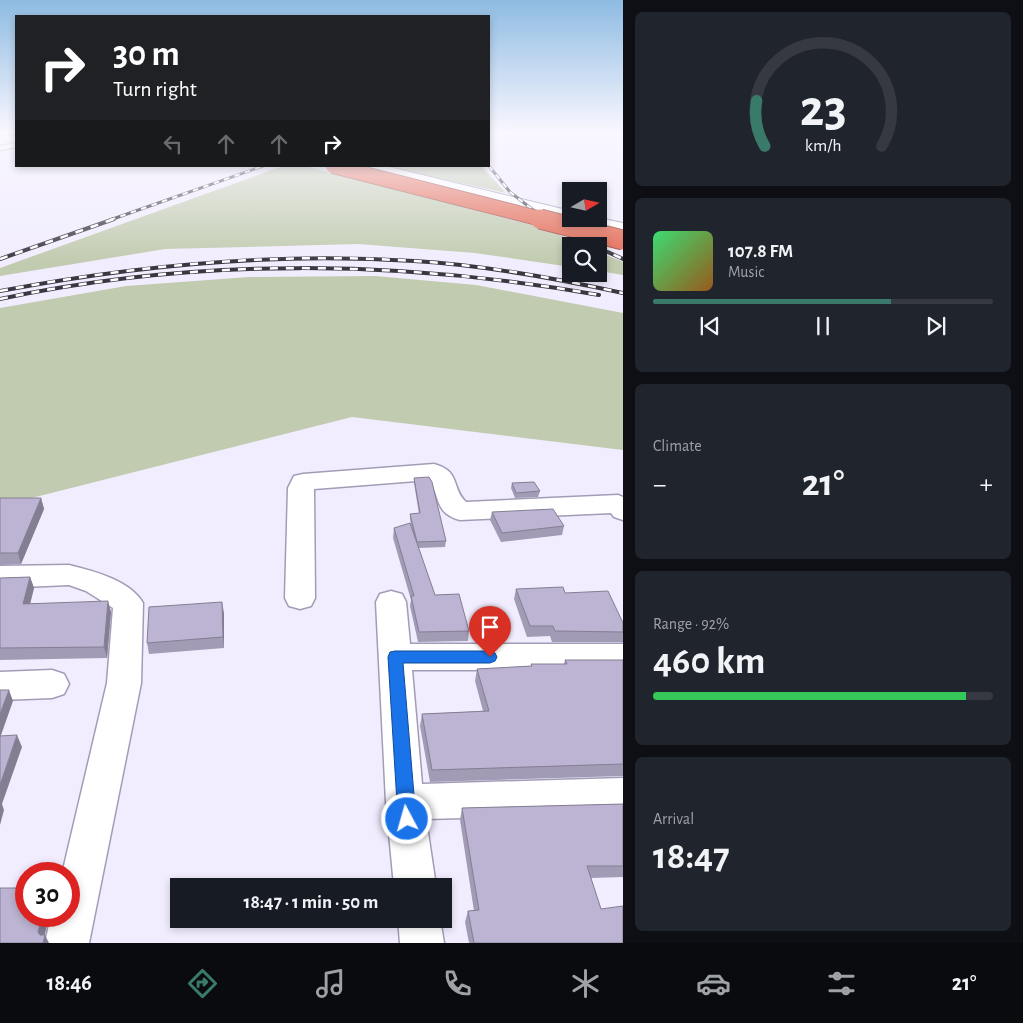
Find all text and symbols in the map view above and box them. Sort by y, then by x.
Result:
icon: right [30,35,95,100]
text: 30 m [113,37,180,72]
text: Turn right [113,78,197,100]
text: 23 [800,83,846,135]
icon: left [159,130,187,158]
icon: ahead [212,130,240,158]
icon: ahead [265,130,293,158]
icon: right [318,130,346,158]
text: km/h [805,137,841,155]
north arrow [562,182,608,228]
map controls [562,182,607,282]
button: search [562,237,607,282]
text: 107.8 FM [728,242,793,261]
text: Music [728,264,764,280]
icon: previous [696,312,724,340]
icon: pause [809,312,837,340]
icon: next [922,312,950,340]
text: Climate [653,438,702,454]
text: 21° [802,465,844,503]
text: − [653,471,666,499]
text: + [980,471,993,499]
pin [469,606,511,657]
icon: arrive [476,613,504,641]
text: Range · 92% [653,616,729,632]
text: 460 km [653,643,765,681]
position arrow [380,792,432,844]
text: Arrival [653,811,694,827]
text: 18:47 [653,838,730,876]
speed limit sign: 30 [15,862,80,927]
text: 18:47 · 1 min · 50 m [244,893,378,912]
icon: directions [185,966,220,1001]
icon: music [313,966,348,1001]
icon: phone [440,966,475,1001]
icon: climate [568,966,603,1001]
icon: car [696,966,731,1001]
icon: filters [824,966,859,1001]
text: 18:46 [46,972,92,994]
text: 21° [952,972,977,994]

